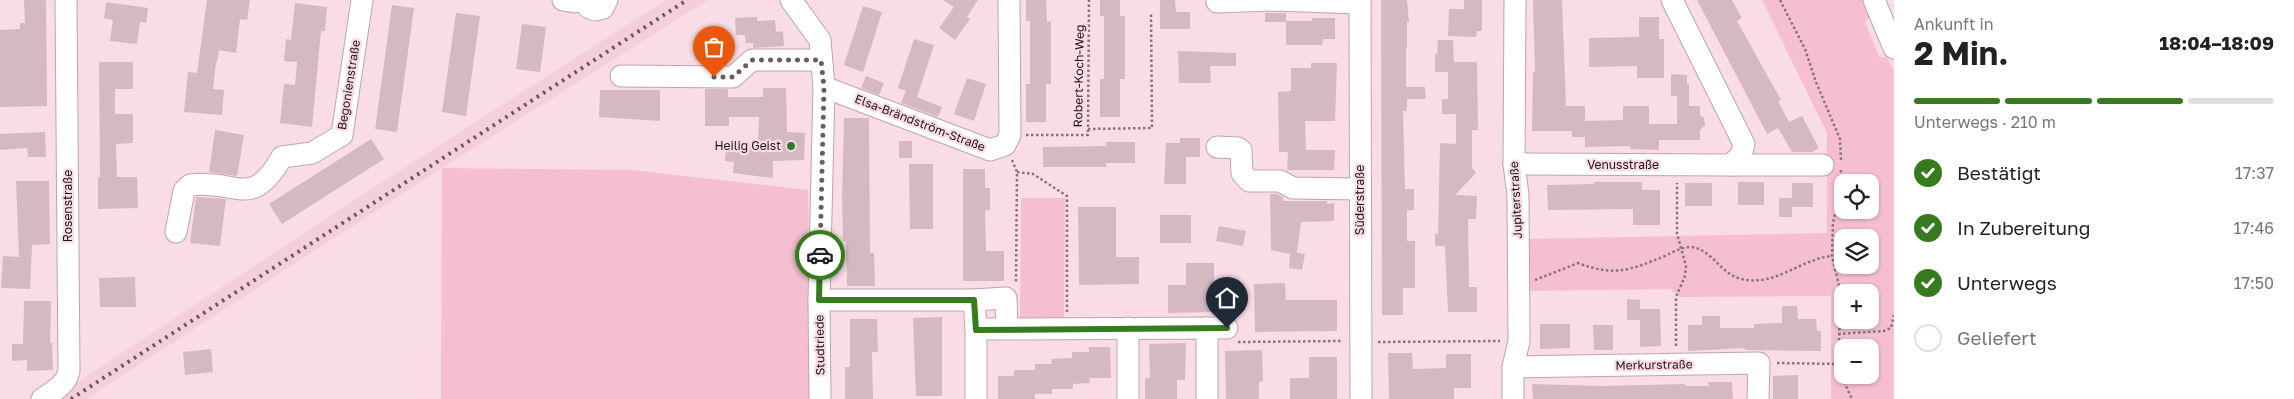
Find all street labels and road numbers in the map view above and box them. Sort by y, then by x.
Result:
street label: Robert-Koch-Weg [1070,25,1087,127]
street label: Begonienstraße [334,39,363,131]
street label: Elsa-Brändström-Straße [853,91,988,154]
street label: Venusstraße [1587,157,1659,172]
street label: Jupiterstraße [1506,161,1525,239]
street label: Süderstraße [1352,165,1367,235]
street label: Rosenstraße [60,170,75,242]
street label: Studtriede [811,314,828,376]
street label: Merkurstraße [1615,356,1693,373]

